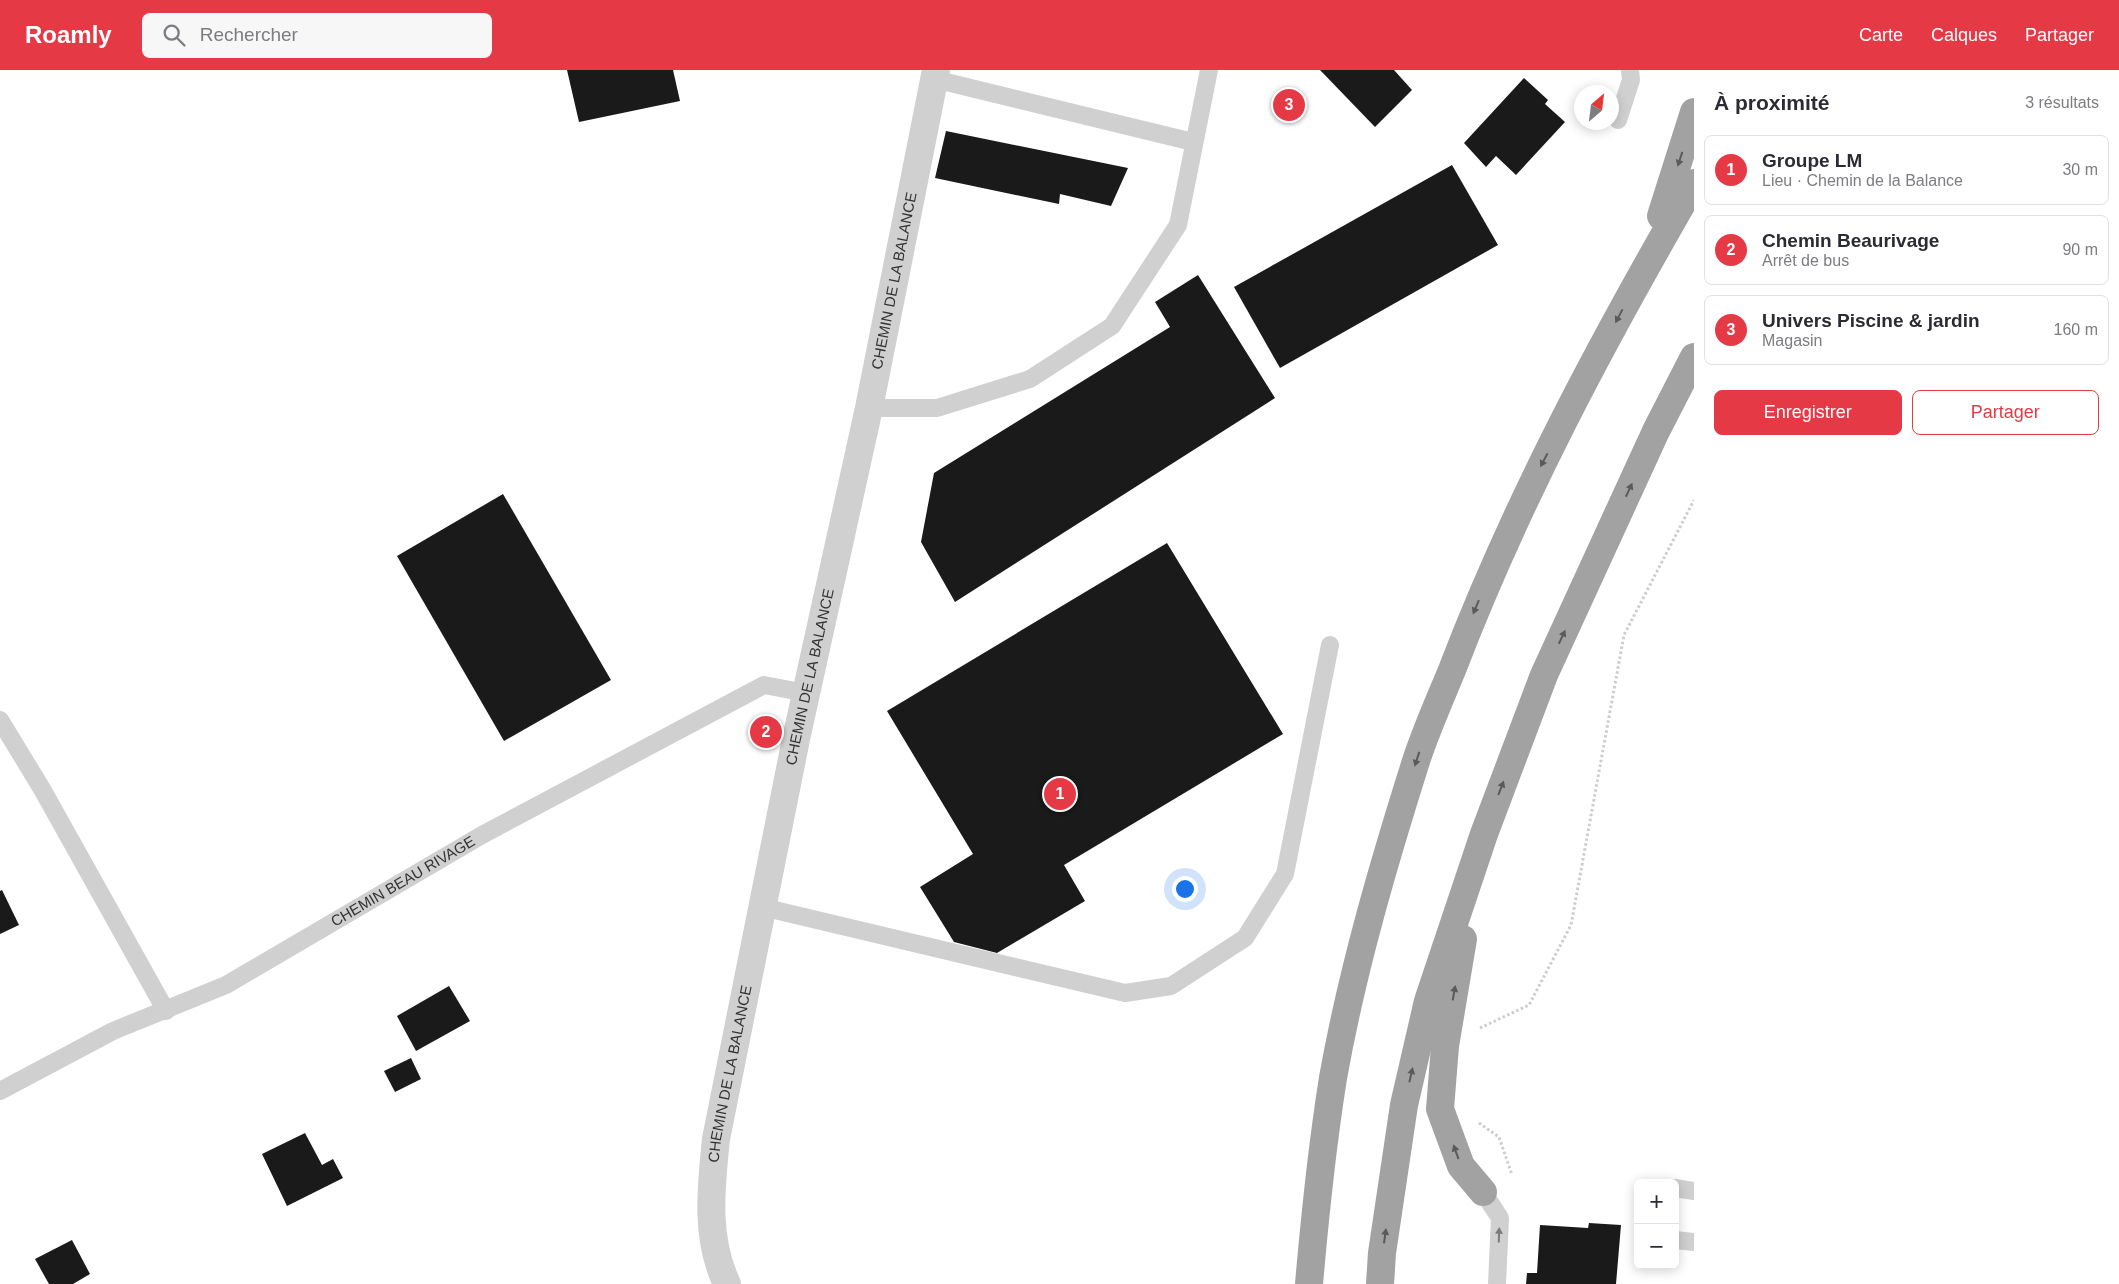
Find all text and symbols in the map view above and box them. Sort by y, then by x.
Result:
search box [142,13,492,58]
text: Roamly [25,21,112,48]
icon: search [160,21,188,49]
text: Rechercher [200,24,298,45]
text: Carte [1859,25,1903,45]
text: Calques [1931,25,1997,45]
text: Partager [2025,25,2094,45]
north arrow [1574,85,1619,130]
pin: 3 [1273,86,1305,124]
text: À proximité [1714,91,1830,114]
text: 3 résultats [2025,94,2099,111]
text: Groupe LM [1762,150,1862,171]
one-way arrow [1676,152,1684,167]
text: 1 [1727,161,1735,178]
text: 30 m [2062,161,2098,178]
text: Lieu · Chemin de la Balance [1762,172,1963,189]
street label: CHEMIN DE LA BALANCE [868,191,920,371]
text: Chemin Beaurivage [1762,230,1939,251]
text: 2 [1727,241,1735,258]
text: 90 m [2062,241,2098,258]
text: Arrêt de bus [1762,252,1849,269]
one-way arrow [1615,309,1624,322]
text: Univers Piscine & jardin [1762,310,1980,331]
text: 3 [1727,321,1735,338]
text: 160 m [2054,321,2098,338]
text: Magasin [1762,332,1822,349]
button: Enregistrer [1714,390,1902,435]
button: Partager [1912,390,2099,435]
one-way arrow [1540,452,1548,467]
one-way arrow [1625,482,1633,497]
street label: CHEMIN DE LA BALANCE [782,587,837,766]
one-way arrow [1472,600,1480,615]
one-way arrow [1558,630,1566,644]
pin: 2 [750,713,782,751]
one-way arrow [1413,751,1421,766]
pin: 1 [1044,775,1076,813]
one-way arrow [1497,780,1505,795]
street label: CHEMIN BEAU RIVAGE [328,832,478,930]
your location [1172,876,1198,902]
street label: CHEMIN DE LA BALANCE [705,984,755,1163]
one-way arrow [1450,985,1458,1001]
one-way arrow [1407,1068,1415,1083]
one-way arrow [1452,1144,1460,1159]
map controls [1634,1179,1679,1269]
button: + [1634,1179,1679,1224]
button: − [1634,1224,1679,1269]
one-way arrow [1381,1227,1389,1243]
one-way arrow [1496,1227,1504,1243]

